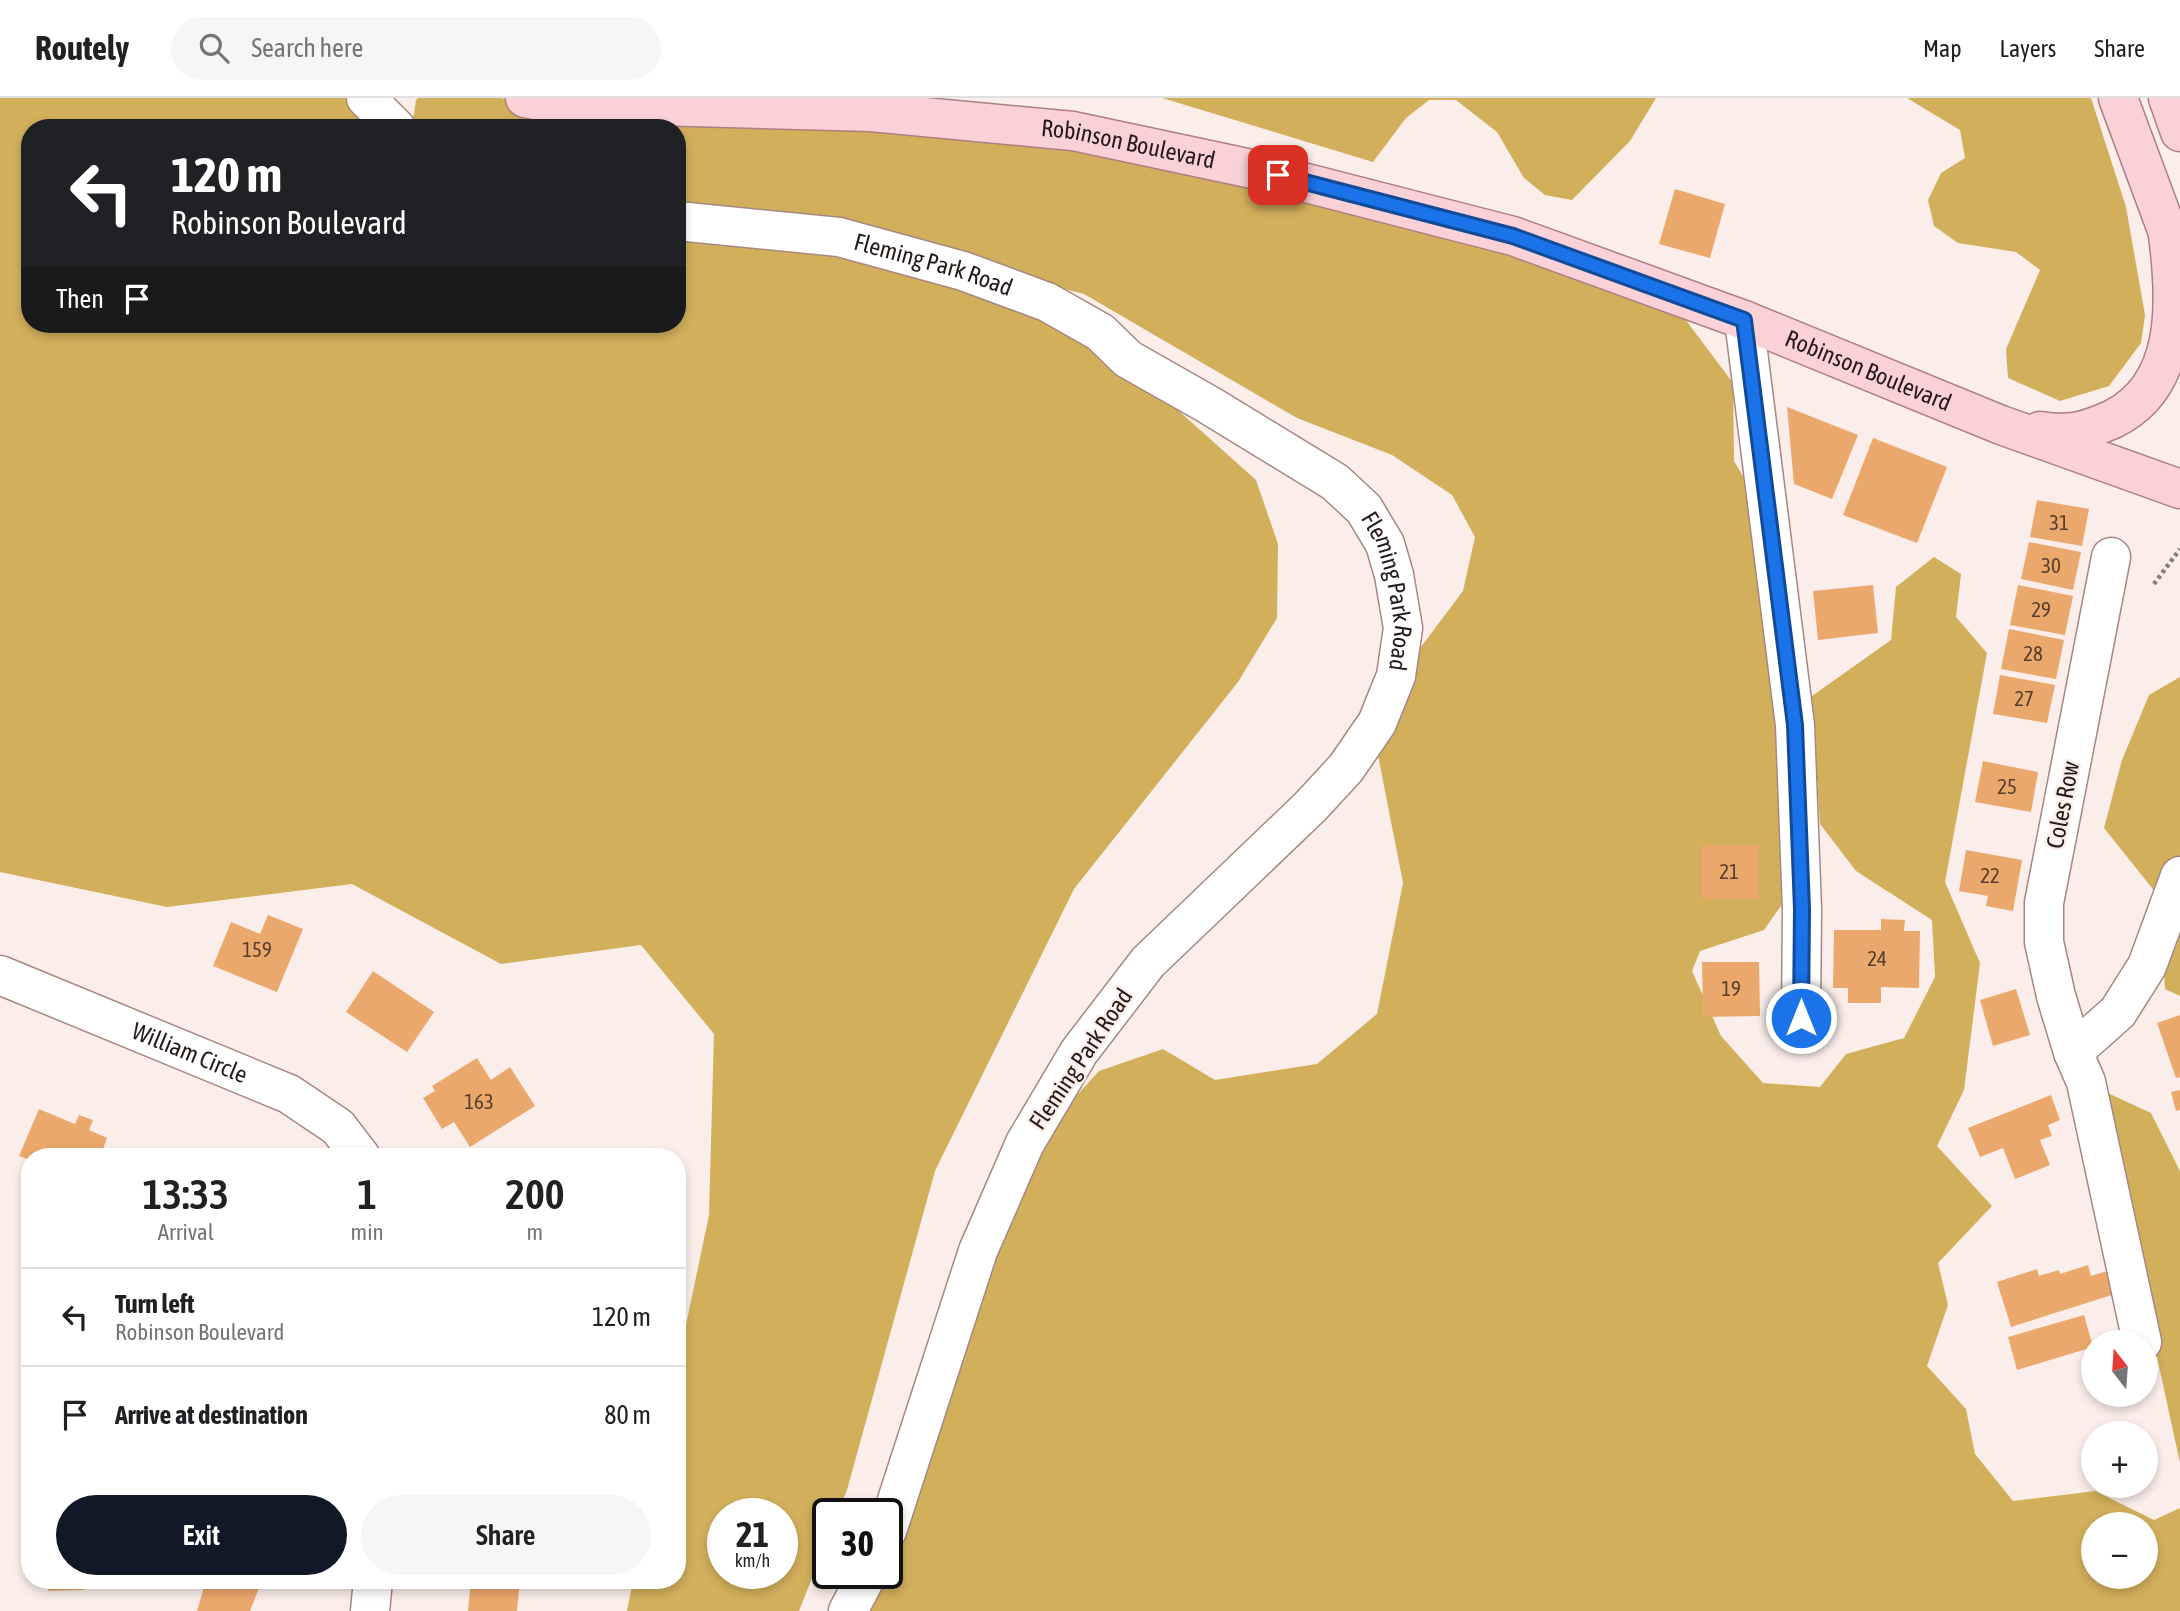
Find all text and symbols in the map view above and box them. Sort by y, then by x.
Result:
search box [171,17,661,80]
text: Routely [35,29,129,67]
icon: search [195,29,233,67]
text: Search here [251,33,363,63]
text: Map [1923,35,1962,62]
text: Layers [2000,35,2056,62]
text: Share [2094,35,2145,62]
street label: Robinson Boulevard [1040,114,1218,174]
pin [1248,145,1308,205]
text: 120 m [171,146,282,202]
icon: left [56,147,147,238]
icon: arrive [1259,156,1297,194]
text: Robinson Boulevard [171,204,407,241]
street label: Fleming Park Road [851,228,1016,301]
icon: arrive [118,280,156,318]
text: Then [56,284,104,314]
street label: Robinson Boulevard [1781,324,1955,416]
street label: Fleming Park Road [1356,507,1417,673]
house number: 31 [2049,510,2069,534]
house number: 30 [2041,553,2061,577]
house number: 29 [2031,597,2051,621]
house number: 28 [2023,641,2043,665]
house number: 27 [2014,686,2034,710]
street label: Coles Row [2041,759,2084,851]
house number: 25 [1997,774,2017,798]
house number: 21 [1719,859,1739,883]
house number: 22 [1980,863,2000,887]
house number: 159 [242,937,272,961]
house number: 24 [1867,946,1887,970]
house number: 19 [1721,976,1741,1000]
position arrow [1764,981,1838,1055]
street label: Fleming Park Road [1024,983,1138,1134]
street label: William Circle [128,1017,251,1088]
house number: 163 [464,1089,494,1113]
text: 13:33 [143,1170,229,1218]
text: 1 [357,1170,377,1218]
text: 200 [505,1170,564,1218]
text: Arrival [158,1219,214,1245]
text: min [351,1219,384,1245]
text: m [527,1219,543,1245]
text: Turn left [115,1289,195,1319]
icon: left [56,1298,94,1336]
text: 120 m [592,1302,651,1332]
text: Robinson Boulevard [115,1319,284,1345]
north arrow [2081,1330,2158,1407]
map controls [2081,1330,2158,1589]
icon: arrive [56,1396,94,1434]
text: Arrive at destination [115,1400,308,1430]
text: 80 m [604,1400,651,1430]
button: + [2081,1421,2158,1498]
button: Exit [56,1495,347,1575]
button: Share [361,1495,651,1575]
speed limit sign: 30 [812,1498,903,1589]
button: − [2081,1512,2158,1589]
text: 21 [736,1514,769,1554]
text: km/h [735,1550,770,1571]

